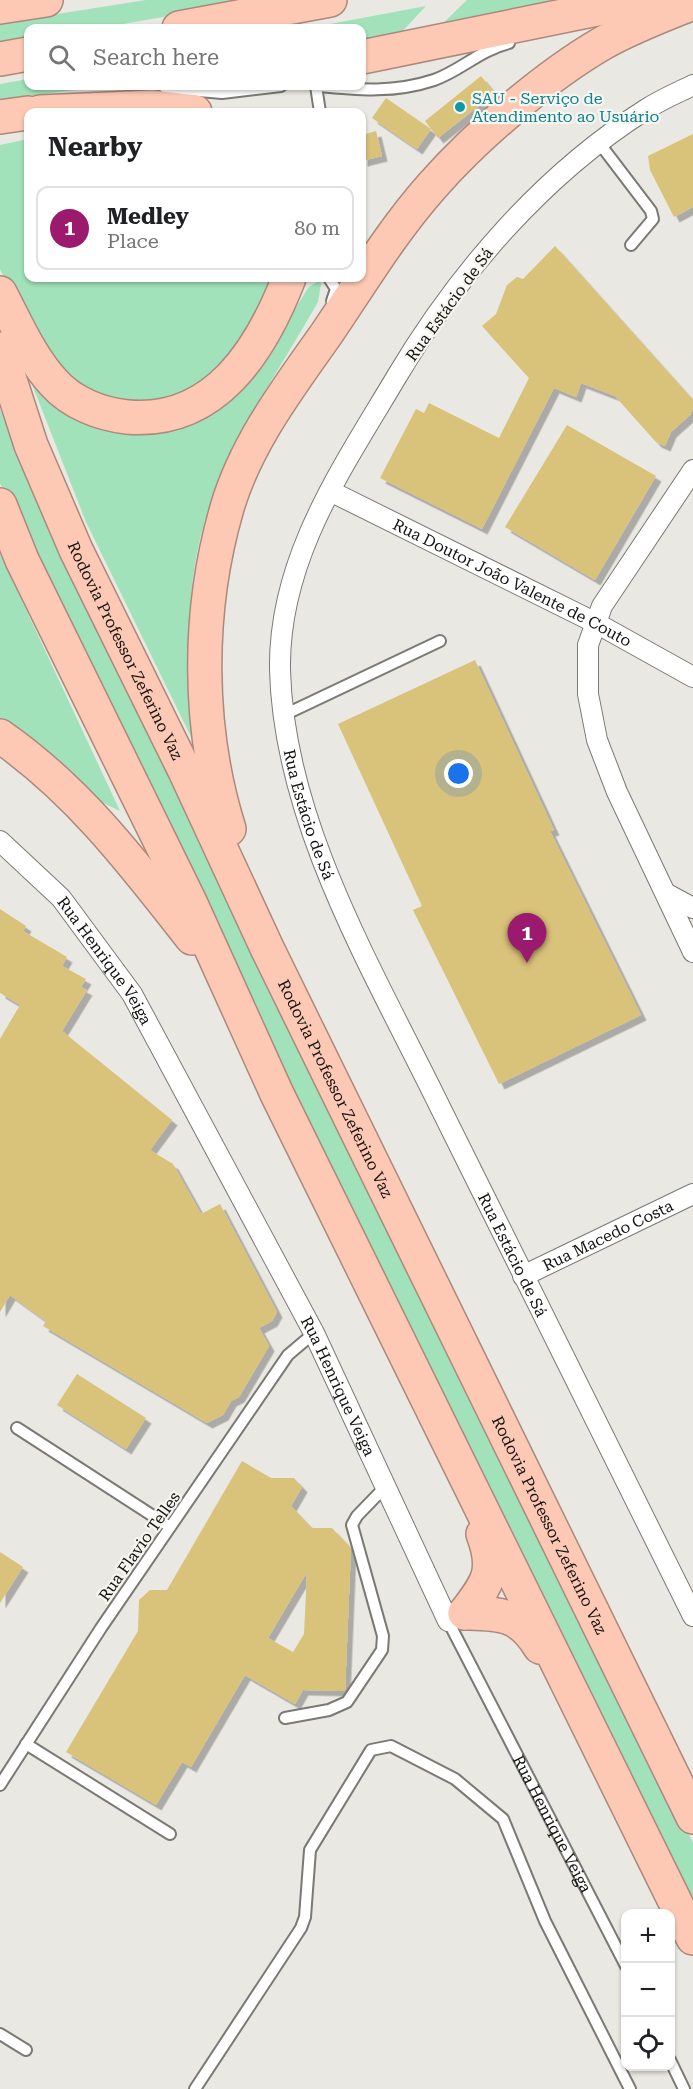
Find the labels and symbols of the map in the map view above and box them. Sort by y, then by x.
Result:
place label: SAU - Serviço de Atendimento ao Usuário [472,89,660,126]
marker: SAU - Serviço de Atendimento ao Usuário [453,100,467,114]
street label: Rua Estácio de Sá [402,244,497,365]
street label: Rua Doutor João Valente de Couto [390,515,635,651]
street label: Rodovia Professor Zeferino Vaz [63,539,187,763]
street label: Rua Estácio de Sá [279,748,338,883]
your location [444,759,473,788]
street label: Rua Henrique Veiga [53,893,156,1028]
pin: 1 [508,914,546,963]
street label: Rodovia Professor Zeferino Vaz [274,976,397,1201]
street label: Rua Estácio de Sá [474,1190,551,1320]
street label: Rua Macedo Costa [539,1196,677,1275]
street label: Rua Henrique Veiga [297,1313,379,1459]
street label: Rodovia Professor Zeferino Vaz [488,1413,611,1638]
street label: Rua Flavio Telles [95,1488,184,1605]
street label: Rua Henrique Veiga [509,1752,596,1896]

